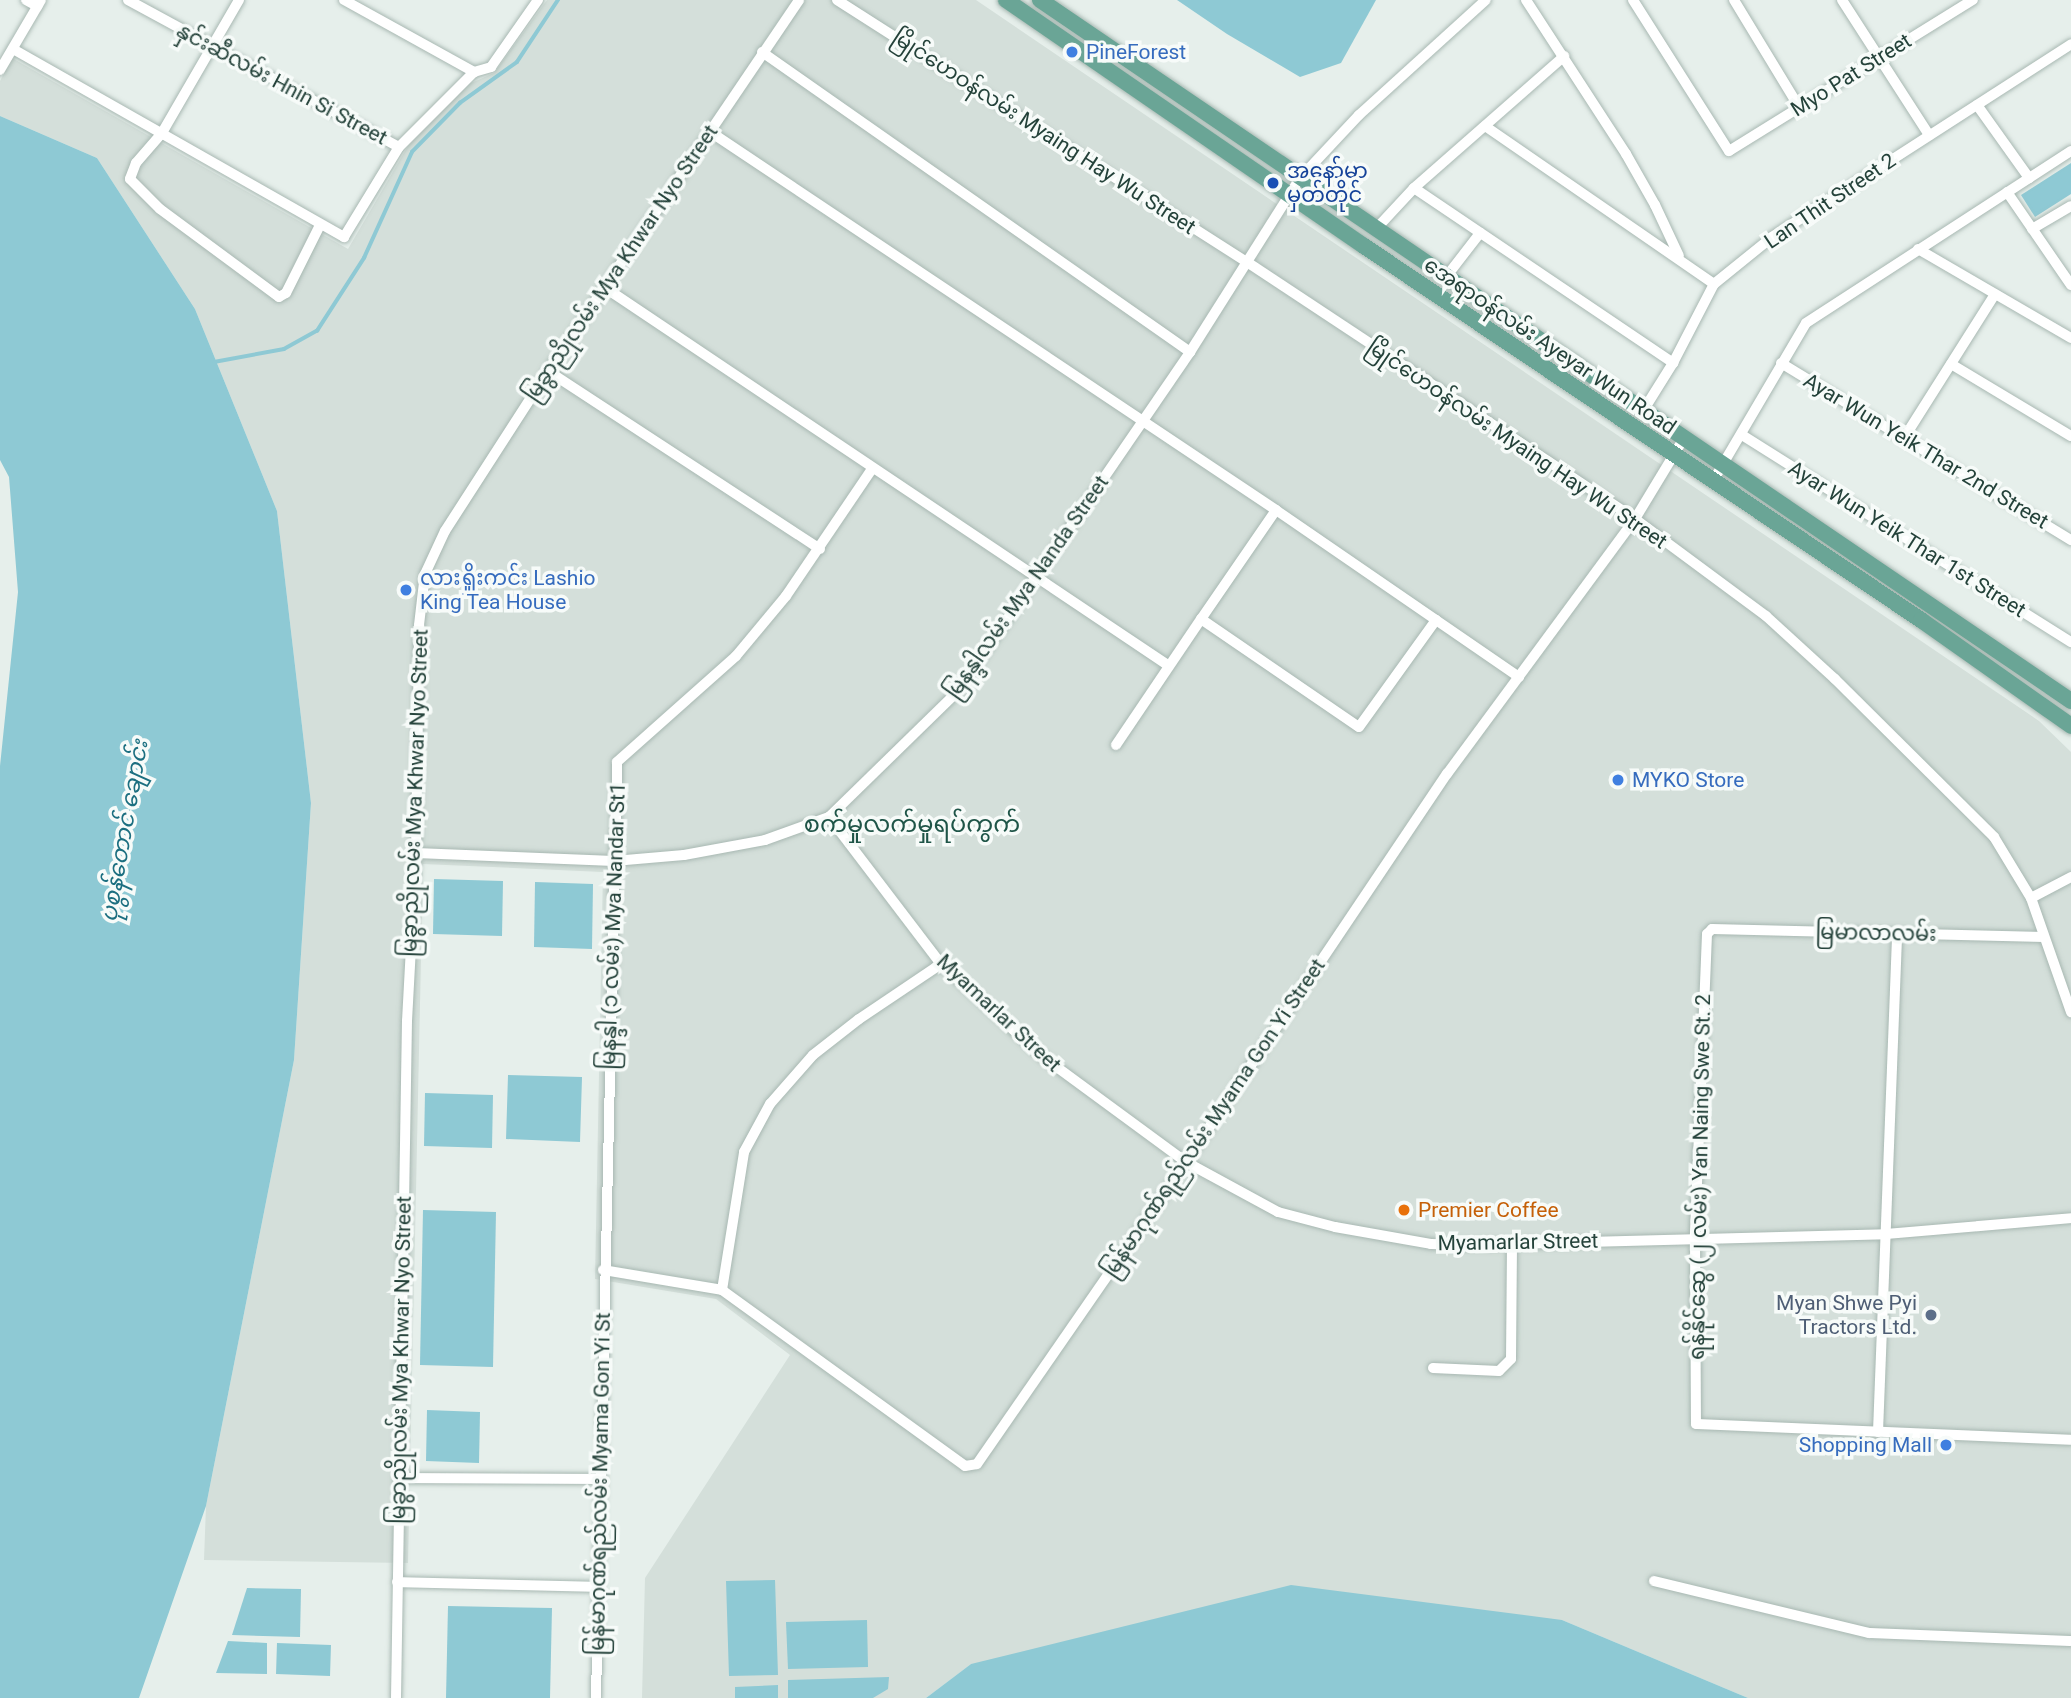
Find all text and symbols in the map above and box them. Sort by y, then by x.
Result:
street label: နှင်းဆီလမ်း Hnin Si Street [172,18,392,150]
street label: မြိုင်ဟေဝန်လမ်း Myaing Hay Wu Street [888,24,1200,240]
street label: Myo Pat Street [1786,28,1916,122]
place label: PineForest [1086,39,1186,65]
marker: PineForest [1064,44,1080,60]
street label: မြခွာညိုလမ်း Mya Khwar Nyo Street [519,120,723,406]
street label: Lan Thit Street 2 [1759,148,1901,254]
place label: အနော်မာ မှတ်တိုင် [1287,158,1368,208]
marker: အနော်မာ မှတ်တိုင် [1265,175,1281,191]
street label: အေရာဝန်လမ်း Ayeyar Wun Road [1419,252,1681,440]
street label: မြိုင်ဟေဝန်လမ်း Myaing Hay Wu Street [1362,334,1672,554]
street label: Ayar Wun Yeik Thar 2nd Street [1799,368,2053,534]
street label: Ayar Wun Yeik Thar 1st Street [1783,455,2031,623]
street label: မြနန္ဒါလမ်း Mya Nanda Street [940,471,1114,703]
place label: လားရှိုးကင်း Lashio King Tea House [420,565,596,615]
marker: လားရှိုးကင်း Lashio King Tea House [398,582,414,598]
street label: မြခွာညိုလမ်း Mya Khwar Nyo Street [397,629,433,957]
water label: ပုစွန်တောင် ချောင်း [95,738,155,924]
place label: MYKO Store [1632,767,1744,793]
marker: MYKO Store [1610,772,1626,788]
street label: မြနန္ဒါ (၁ လမ်း) Mya Nandar St1 [595,782,631,1070]
district label: စက်မှုလက်မှုရပ်ကွက် [804,811,1020,839]
street label: မြမာလာလမ်း [1815,919,1937,947]
street label: Myamarlar Street [932,949,1066,1077]
street label: မြန်မာဂုဏ်ရည်လမ်း Myama Gon Yi Street [1098,954,1330,1282]
street label: ရန်နိုင်ဆွေ (၂ လမ်း) Yan Naing Swe St. 2 [1684,994,1716,1360]
street label: မြခွာညိုလမ်း Mya Khwar Nyo Street [386,1196,416,1524]
place label: Premier Coffee [1418,1197,1559,1223]
marker: Premier Coffee [1396,1202,1412,1218]
street label: Myamarlar Street [1437,1228,1599,1256]
place label: Myan Shwe Pyi Tractors Ltd. [1776,1290,1917,1340]
marker: Myan Shwe Pyi Tractors Ltd. [1923,1307,1939,1323]
street label: မြန်မာဂုဏ်ရည်လမ်း Myama Gon Yi St [584,1312,616,1656]
place label: Shopping Mall [1799,1432,1932,1458]
marker: Shopping Mall [1938,1437,1954,1453]

